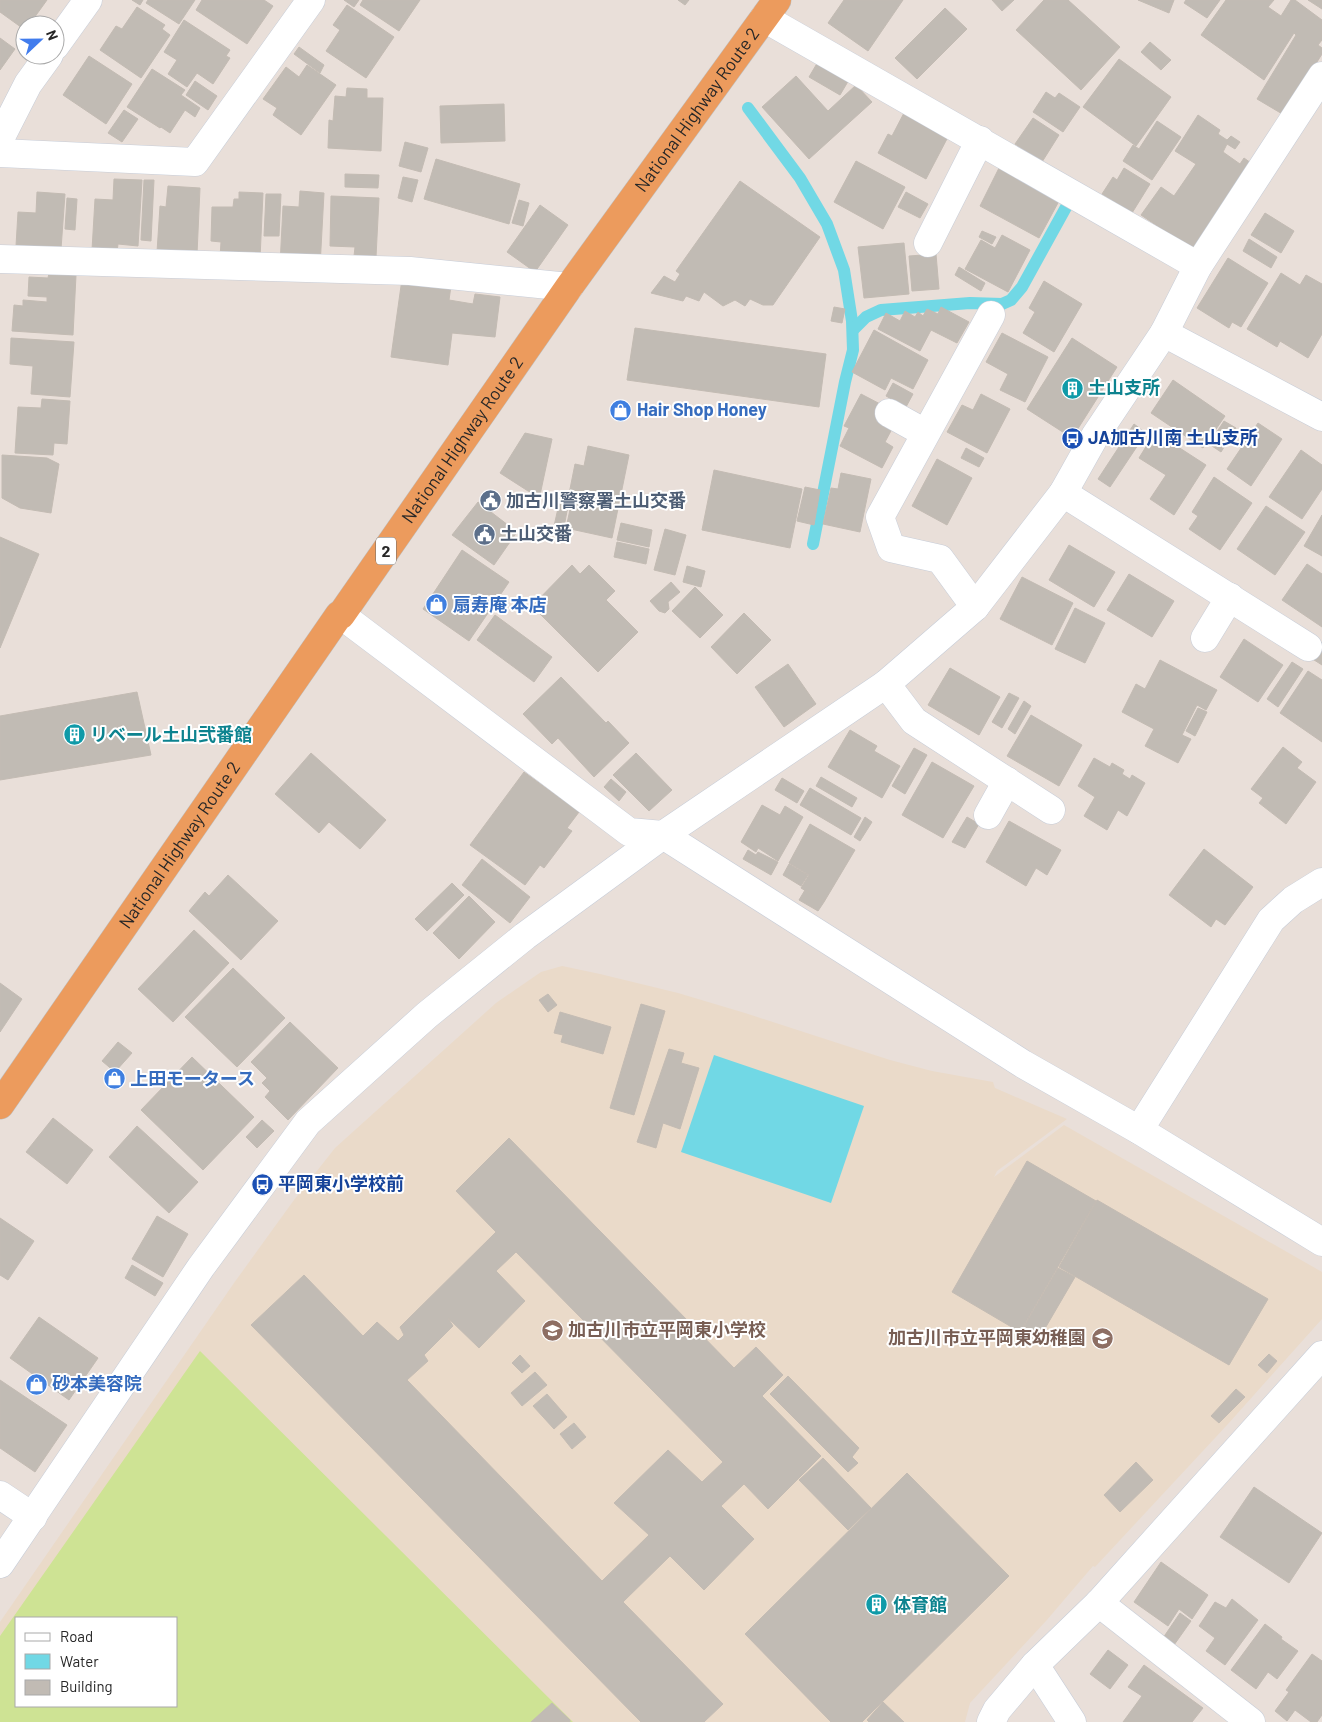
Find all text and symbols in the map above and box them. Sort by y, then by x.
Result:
north arrow [15,15,65,65]
street label: National Highway Route 2 [630,23,764,196]
text: N [43,27,62,42]
street label: National Highway Route 2 [396,352,527,527]
building icon: 土山支所 [1060,376,1084,400]
place label: 土山支所 [1088,376,1160,398]
shop icon: Hair Shop Honey [609,398,633,422]
place label: Hair Shop Honey [637,398,767,420]
bus stop icon: JA加古川南 土山支所 [1060,426,1084,450]
place label: JA加古川南 土山支所 [1088,426,1258,448]
public building icon: 加古川警察署土山交番 [478,489,502,513]
place label: 加古川警察署土山交番 [506,489,686,511]
public building icon: 土山交番 [472,522,496,546]
place label: 土山交番 [500,522,572,544]
road number: 2 [376,538,396,564]
shop icon: 扇寿庵 本店 [425,593,449,617]
place label: 扇寿庵 本店 [453,593,547,615]
building icon: リベール土山弐番館 [62,723,86,747]
place label: リベール土山弐番館 [90,723,252,745]
street label: National Highway Route 2 [114,757,244,932]
shop icon: 上田モータース [102,1067,126,1091]
place label: 上田モータース [130,1067,255,1089]
bus stop icon: 平岡東小学校前 [250,1172,274,1196]
place label: 平岡東小学校前 [278,1172,404,1194]
school or university icon: 加古川市立平岡東小学校 [540,1318,564,1342]
place label: 加古川市立平岡東小学校 [568,1318,766,1340]
place label: 加古川市立平岡東幼稚園 [888,1326,1086,1348]
school or university icon: 加古川市立平岡東幼稚園 [1090,1326,1114,1350]
shop icon: 砂本美容院 [24,1372,48,1396]
place label: 砂本美容院 [52,1372,142,1394]
building icon: 体育館 [865,1593,889,1617]
place label: 体育館 [893,1593,947,1615]
legend [15,1617,178,1707]
text: Road [60,1627,93,1645]
text: Water [60,1652,99,1670]
text: Building [60,1677,113,1695]

